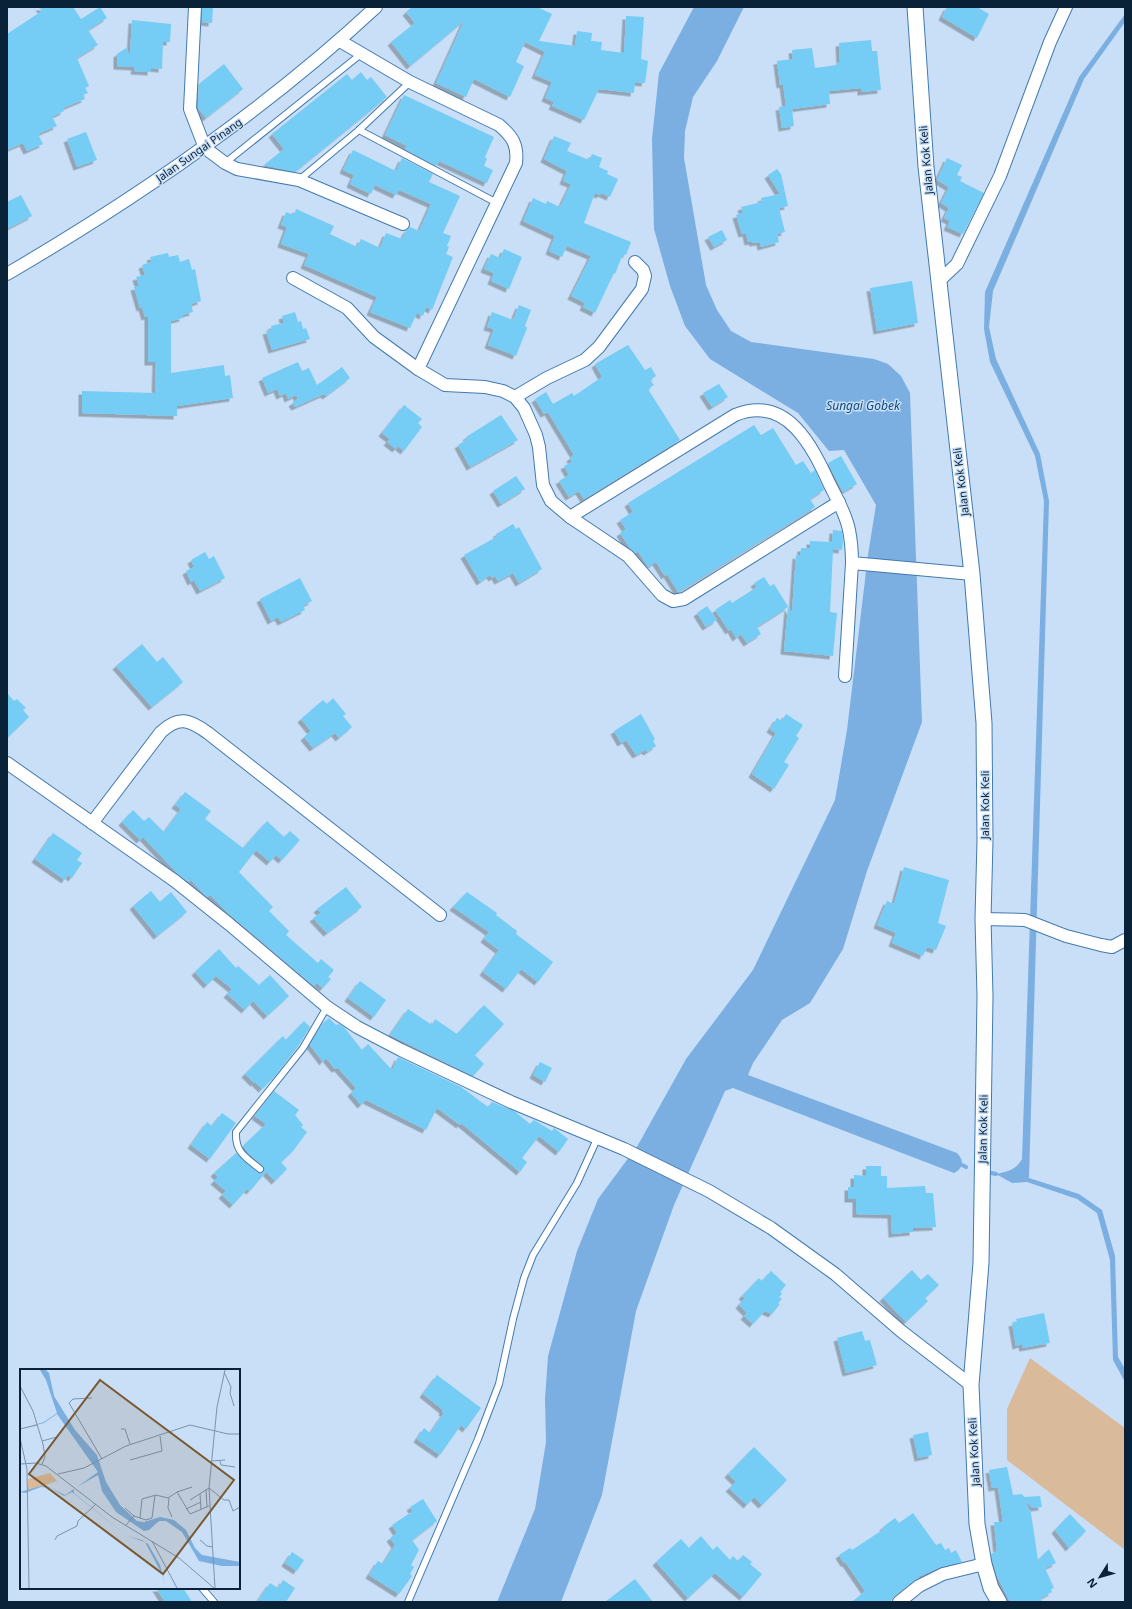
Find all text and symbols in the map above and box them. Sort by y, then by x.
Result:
street label: Jalan Sungai Pinang [152,114,245,186]
street label: Jalan Kok Keli [915,125,936,196]
water label: Sungai Gobek [826,397,901,414]
street label: Jalan Kok Keli [949,447,972,518]
street label: Jalan Kok Keli [977,771,992,840]
street label: Jalan Kok Keli [974,1094,991,1164]
inset map [20,1369,240,1589]
street label: Jalan Kok Keli [964,1417,983,1488]
north arrow [1080,1557,1120,1597]
text: N [1083,1575,1100,1591]

